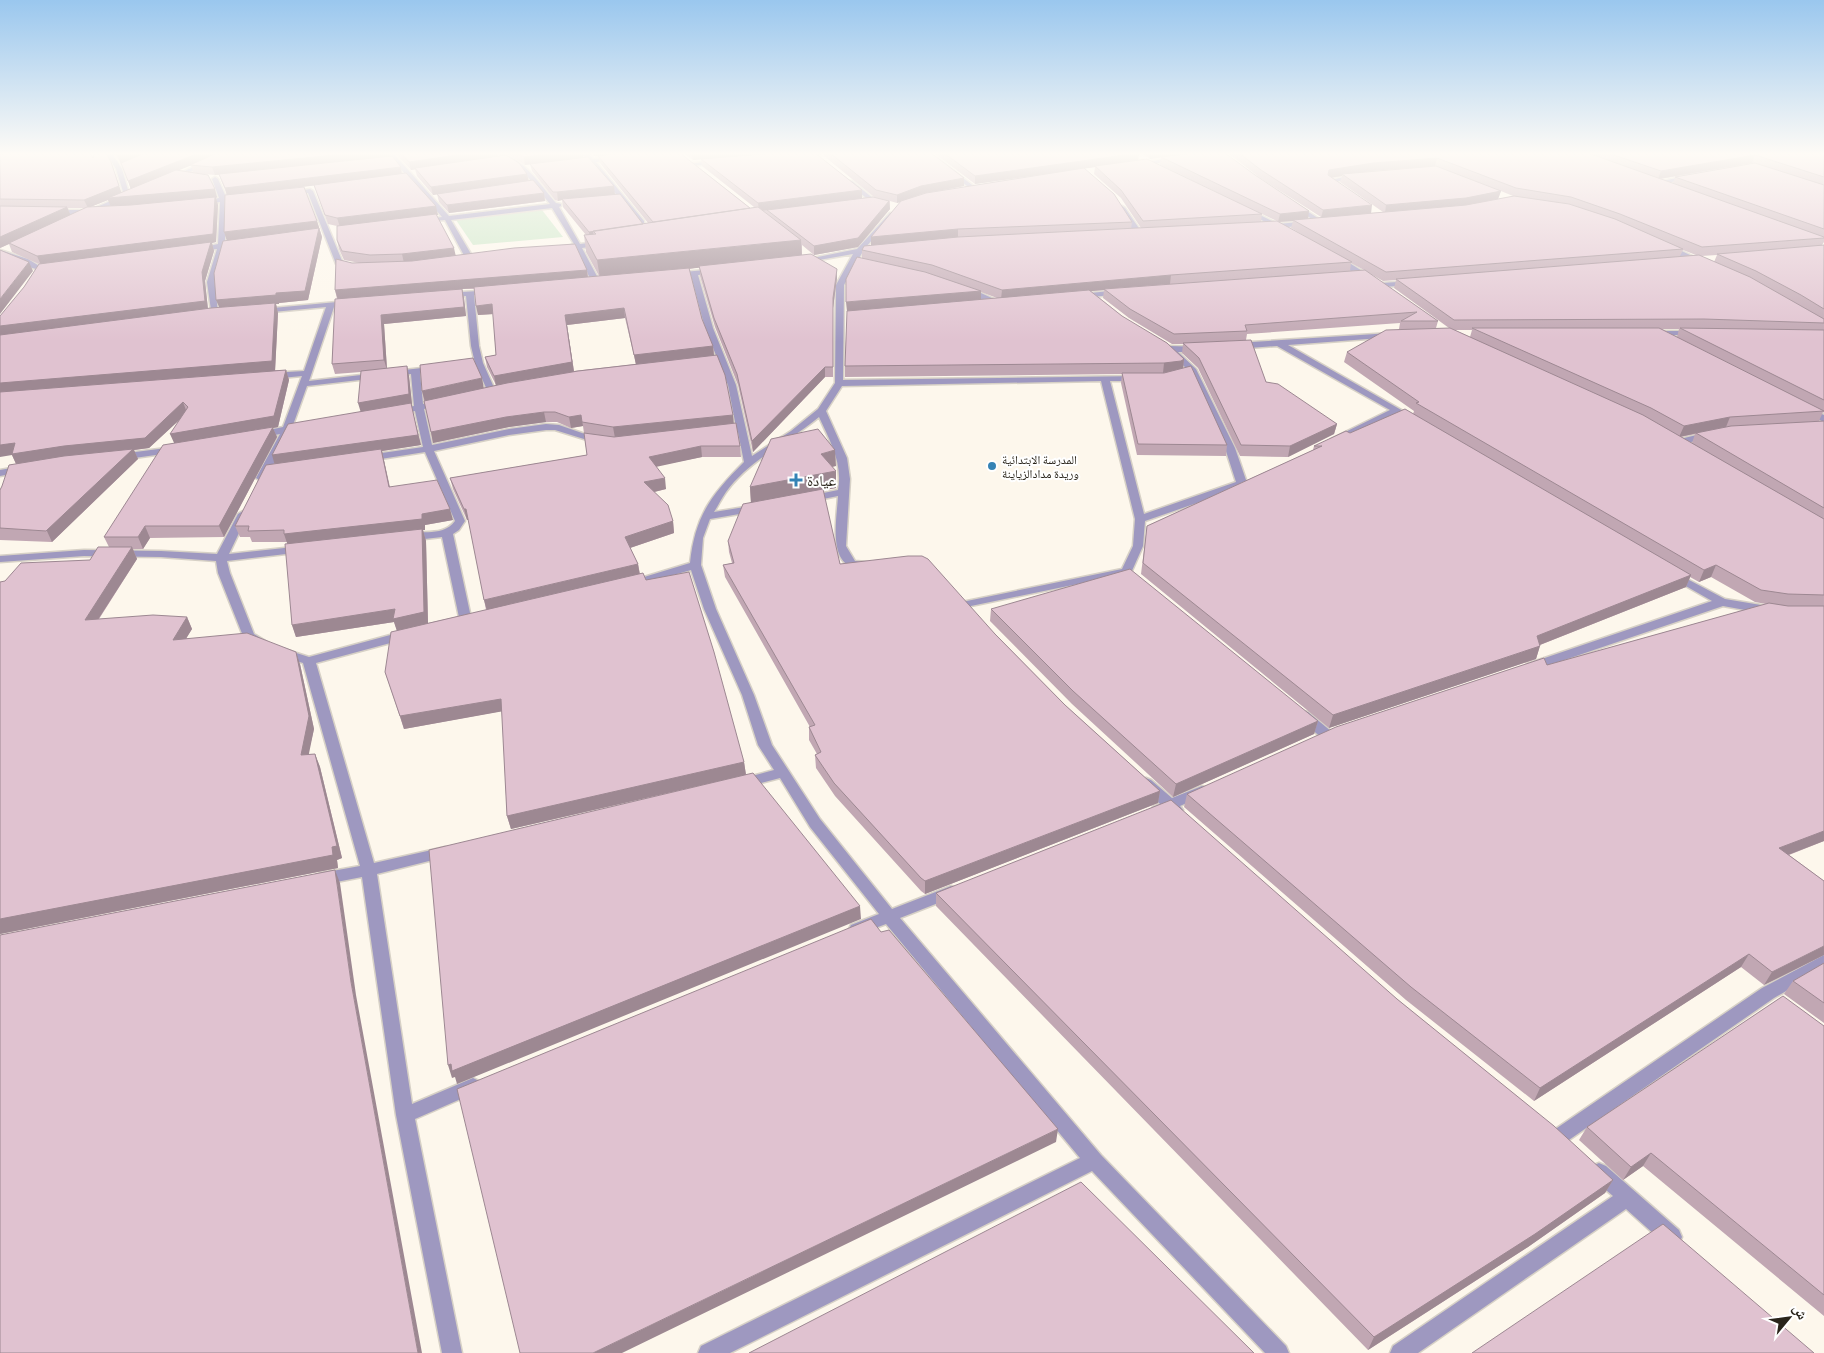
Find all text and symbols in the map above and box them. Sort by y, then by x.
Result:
place label: المدرسة الابتدائية وريدة مدادالزياينة [1002,452,1079,481]
marker: المدرسة الابتدائية وريدة مدادالزياينة [986,460,998,472]
place label: عيادة [807,471,837,490]
marker: عيادة [789,473,803,487]
north arrow [1764,1293,1814,1343]
text: ش [1789,1301,1812,1323]

